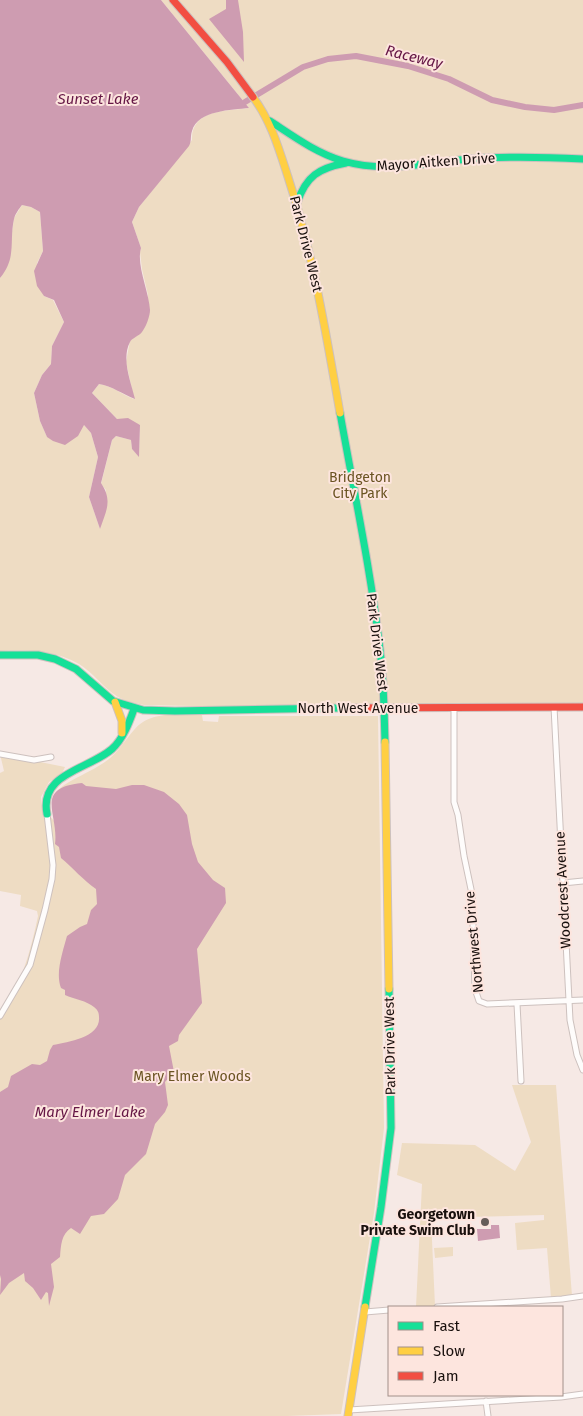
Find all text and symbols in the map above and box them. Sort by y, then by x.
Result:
water label: Raceway [384,41,445,73]
water label: Sunset Lake [57,90,139,108]
street label: Mayor Aitken Drive [376,149,496,175]
street label: Park Drive West [286,194,326,295]
park label: Bridgeton City Park [329,469,391,502]
street label: Park Drive West [363,592,392,693]
street label: North West Avenue [298,700,418,717]
street label: Woodcrest Avenue [551,831,575,949]
street label: Northwest Drive [461,890,487,994]
street label: Park Drive West [381,996,399,1095]
park label: Mary Elmer Woods [133,1068,251,1085]
water label: Mary Elmer Lake [35,1103,146,1121]
place label: Georgetown Private Swim Club [361,1206,475,1239]
marker: Georgetown Private Swim Club [479,1216,491,1228]
legend [388,1306,563,1396]
text: Fast [433,1317,460,1335]
text: Slow [433,1342,465,1360]
text: Jam [433,1367,459,1385]

